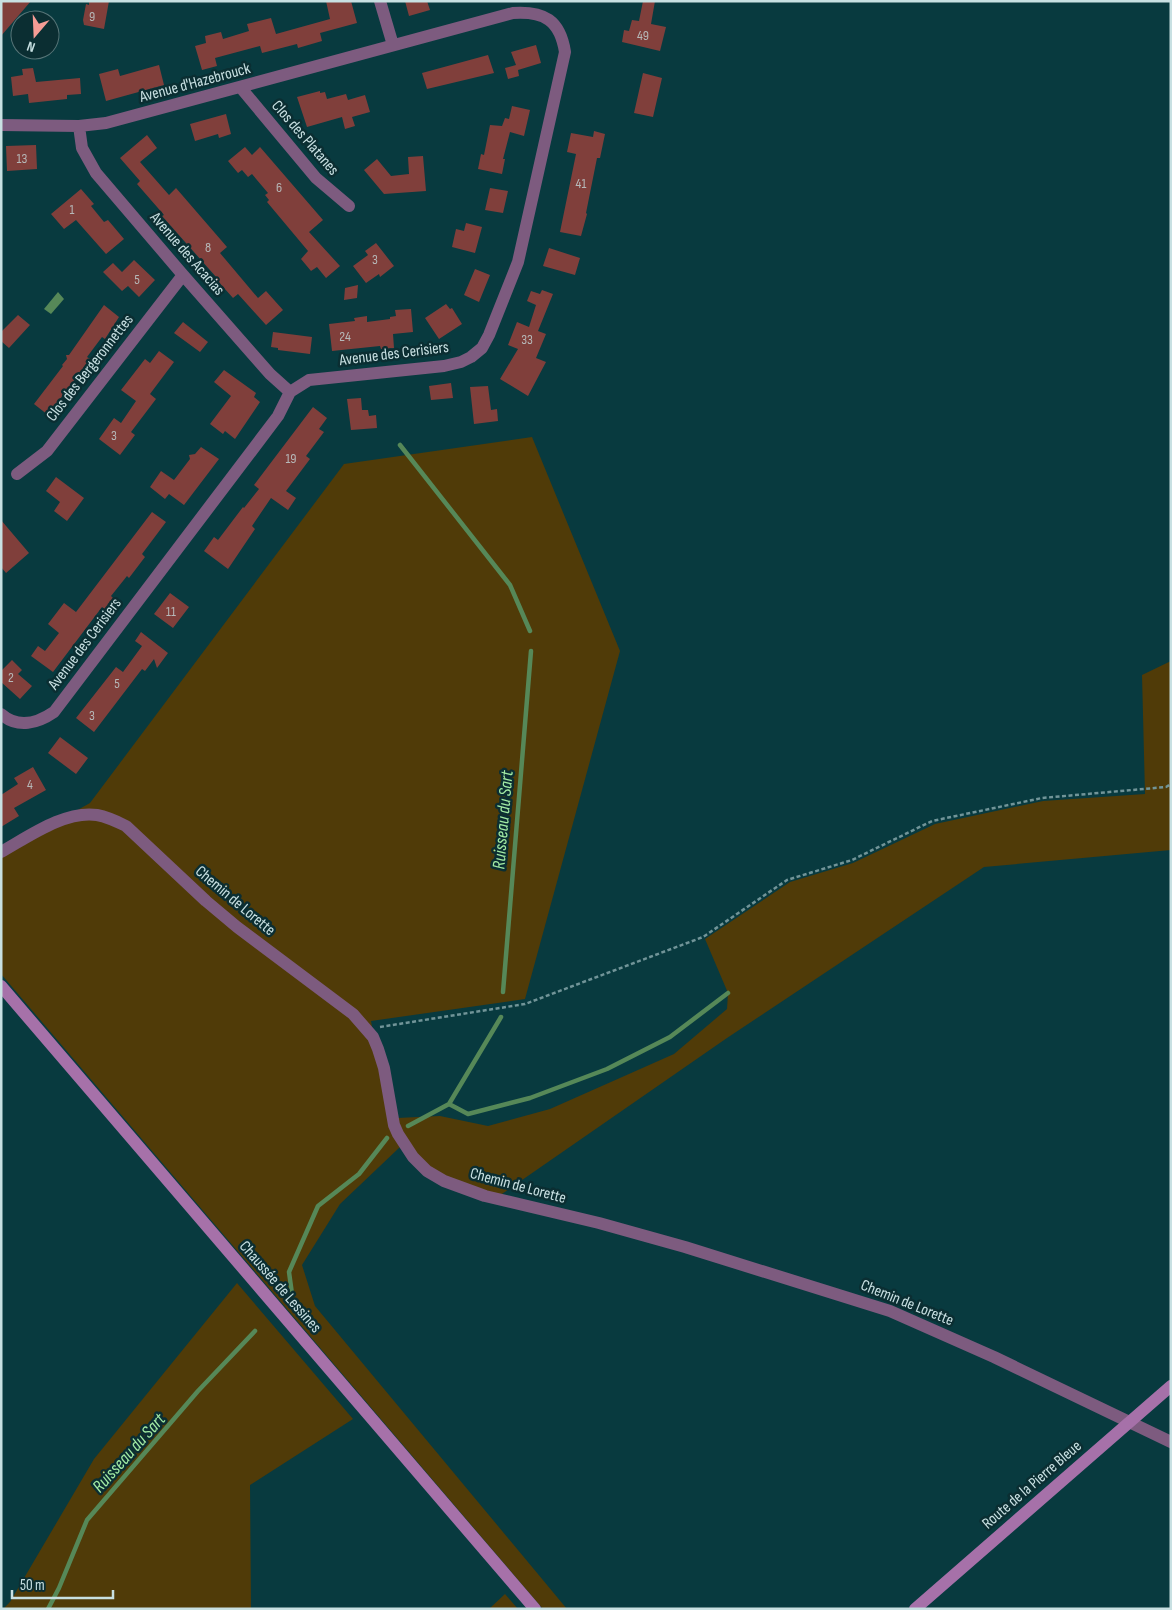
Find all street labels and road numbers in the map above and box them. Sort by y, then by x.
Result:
street label: Avenue d'Hazebrouck [137,59,252,107]
street label: Clos des Platanes [267,97,343,179]
street label: Avenue des Acacias [145,208,228,300]
street label: Clos des Bergeronnettes [42,311,138,425]
street label: Avenue des Cerisiers [337,338,450,370]
street label: Avenue des Cerisiers [44,594,126,694]
street label: Chemin de Lorette [191,862,279,940]
street label: Chemin de Lorette [468,1164,568,1208]
street label: Chaussée de Lessines [235,1237,325,1337]
street label: Chemin de Lorette [858,1276,956,1330]
street label: Route de la Pierre Bleue [978,1437,1086,1533]

